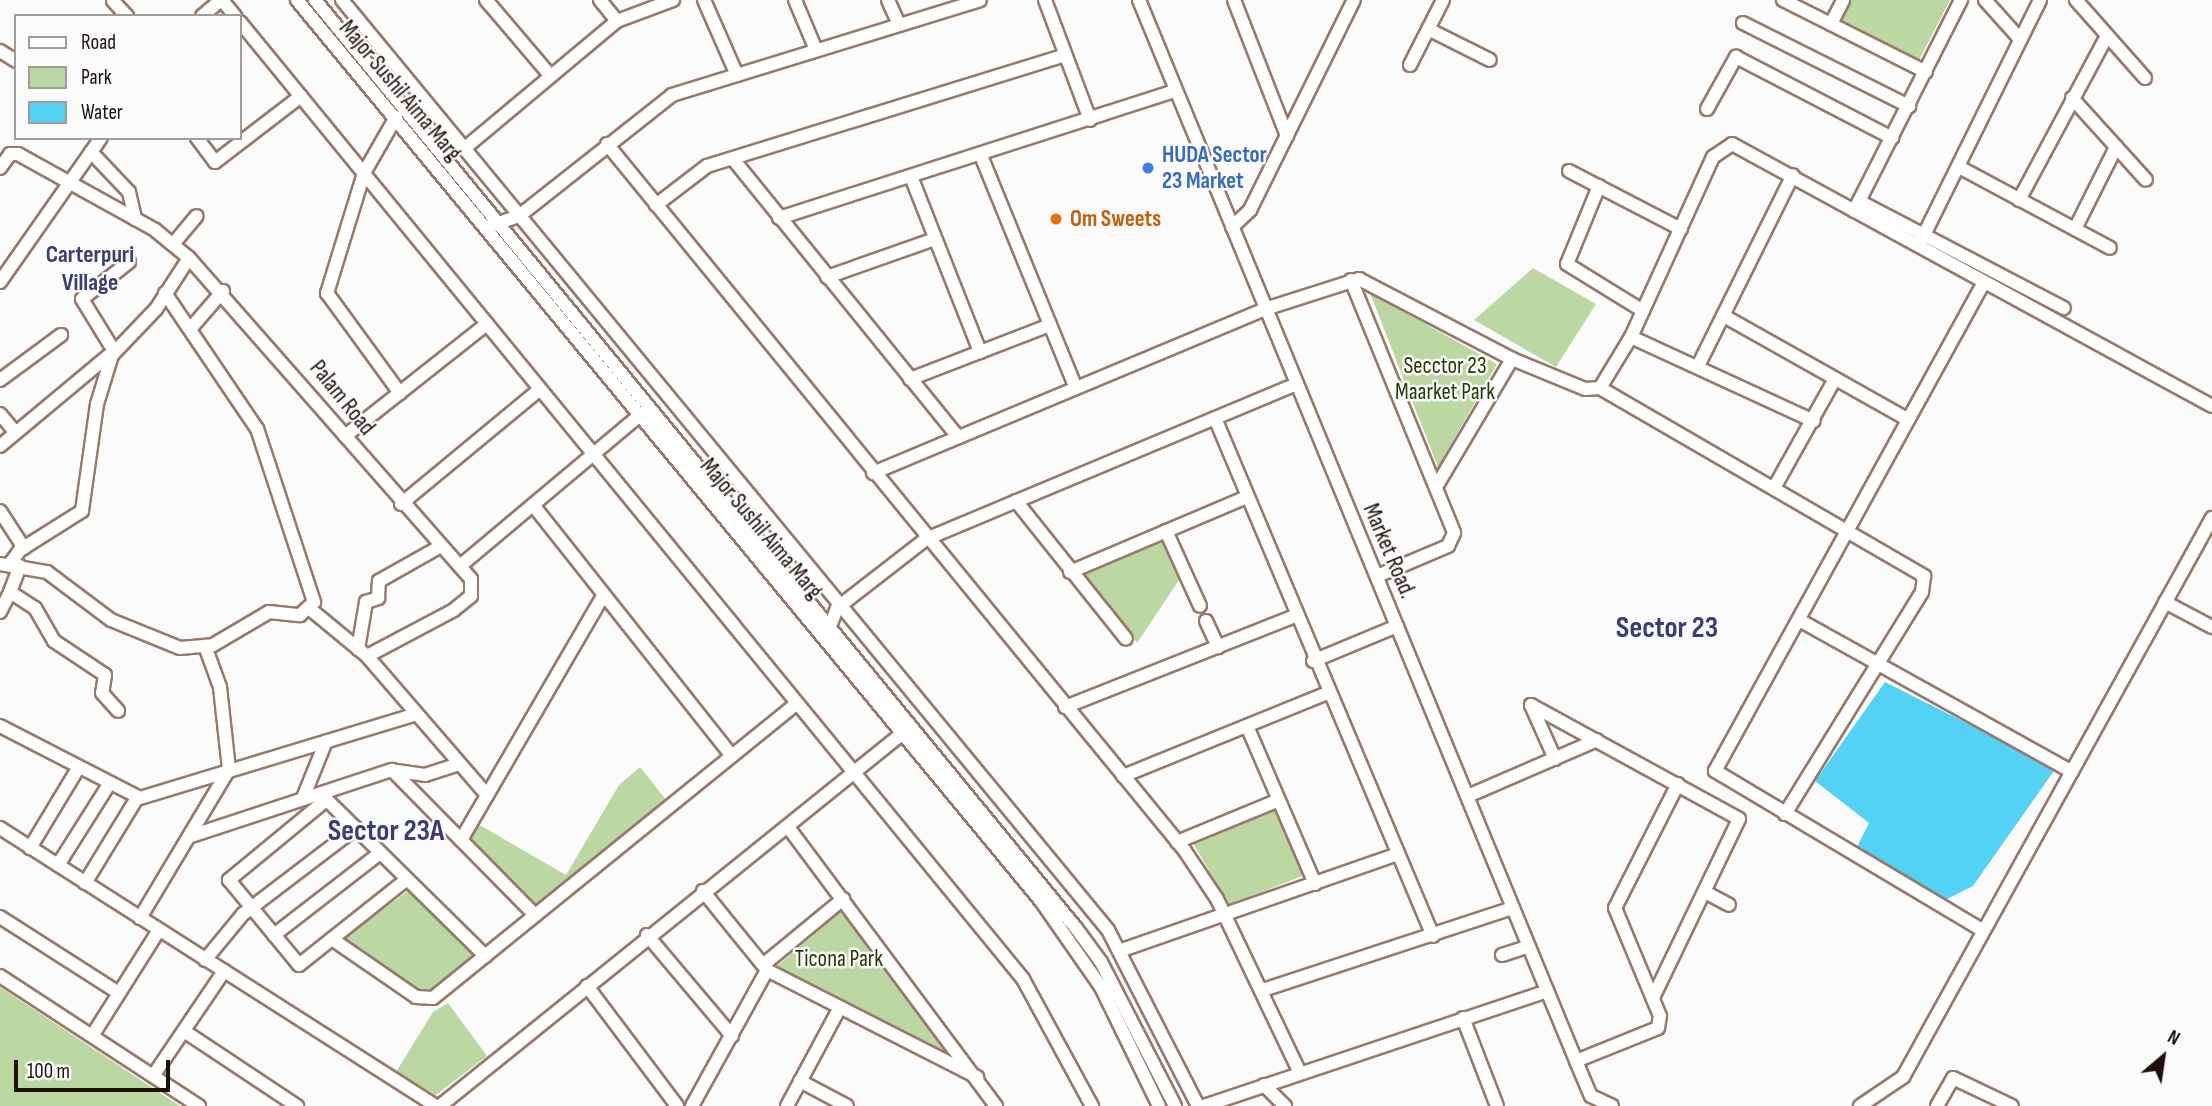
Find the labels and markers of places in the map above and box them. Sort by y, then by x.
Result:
place label: HUDA Sector 23 Market [1162,141,1267,195]
marker: HUDA Sector 23 Market [1140,160,1156,176]
place label: Om Sweets [1070,205,1161,233]
marker: Om Sweets [1048,211,1064,227]

